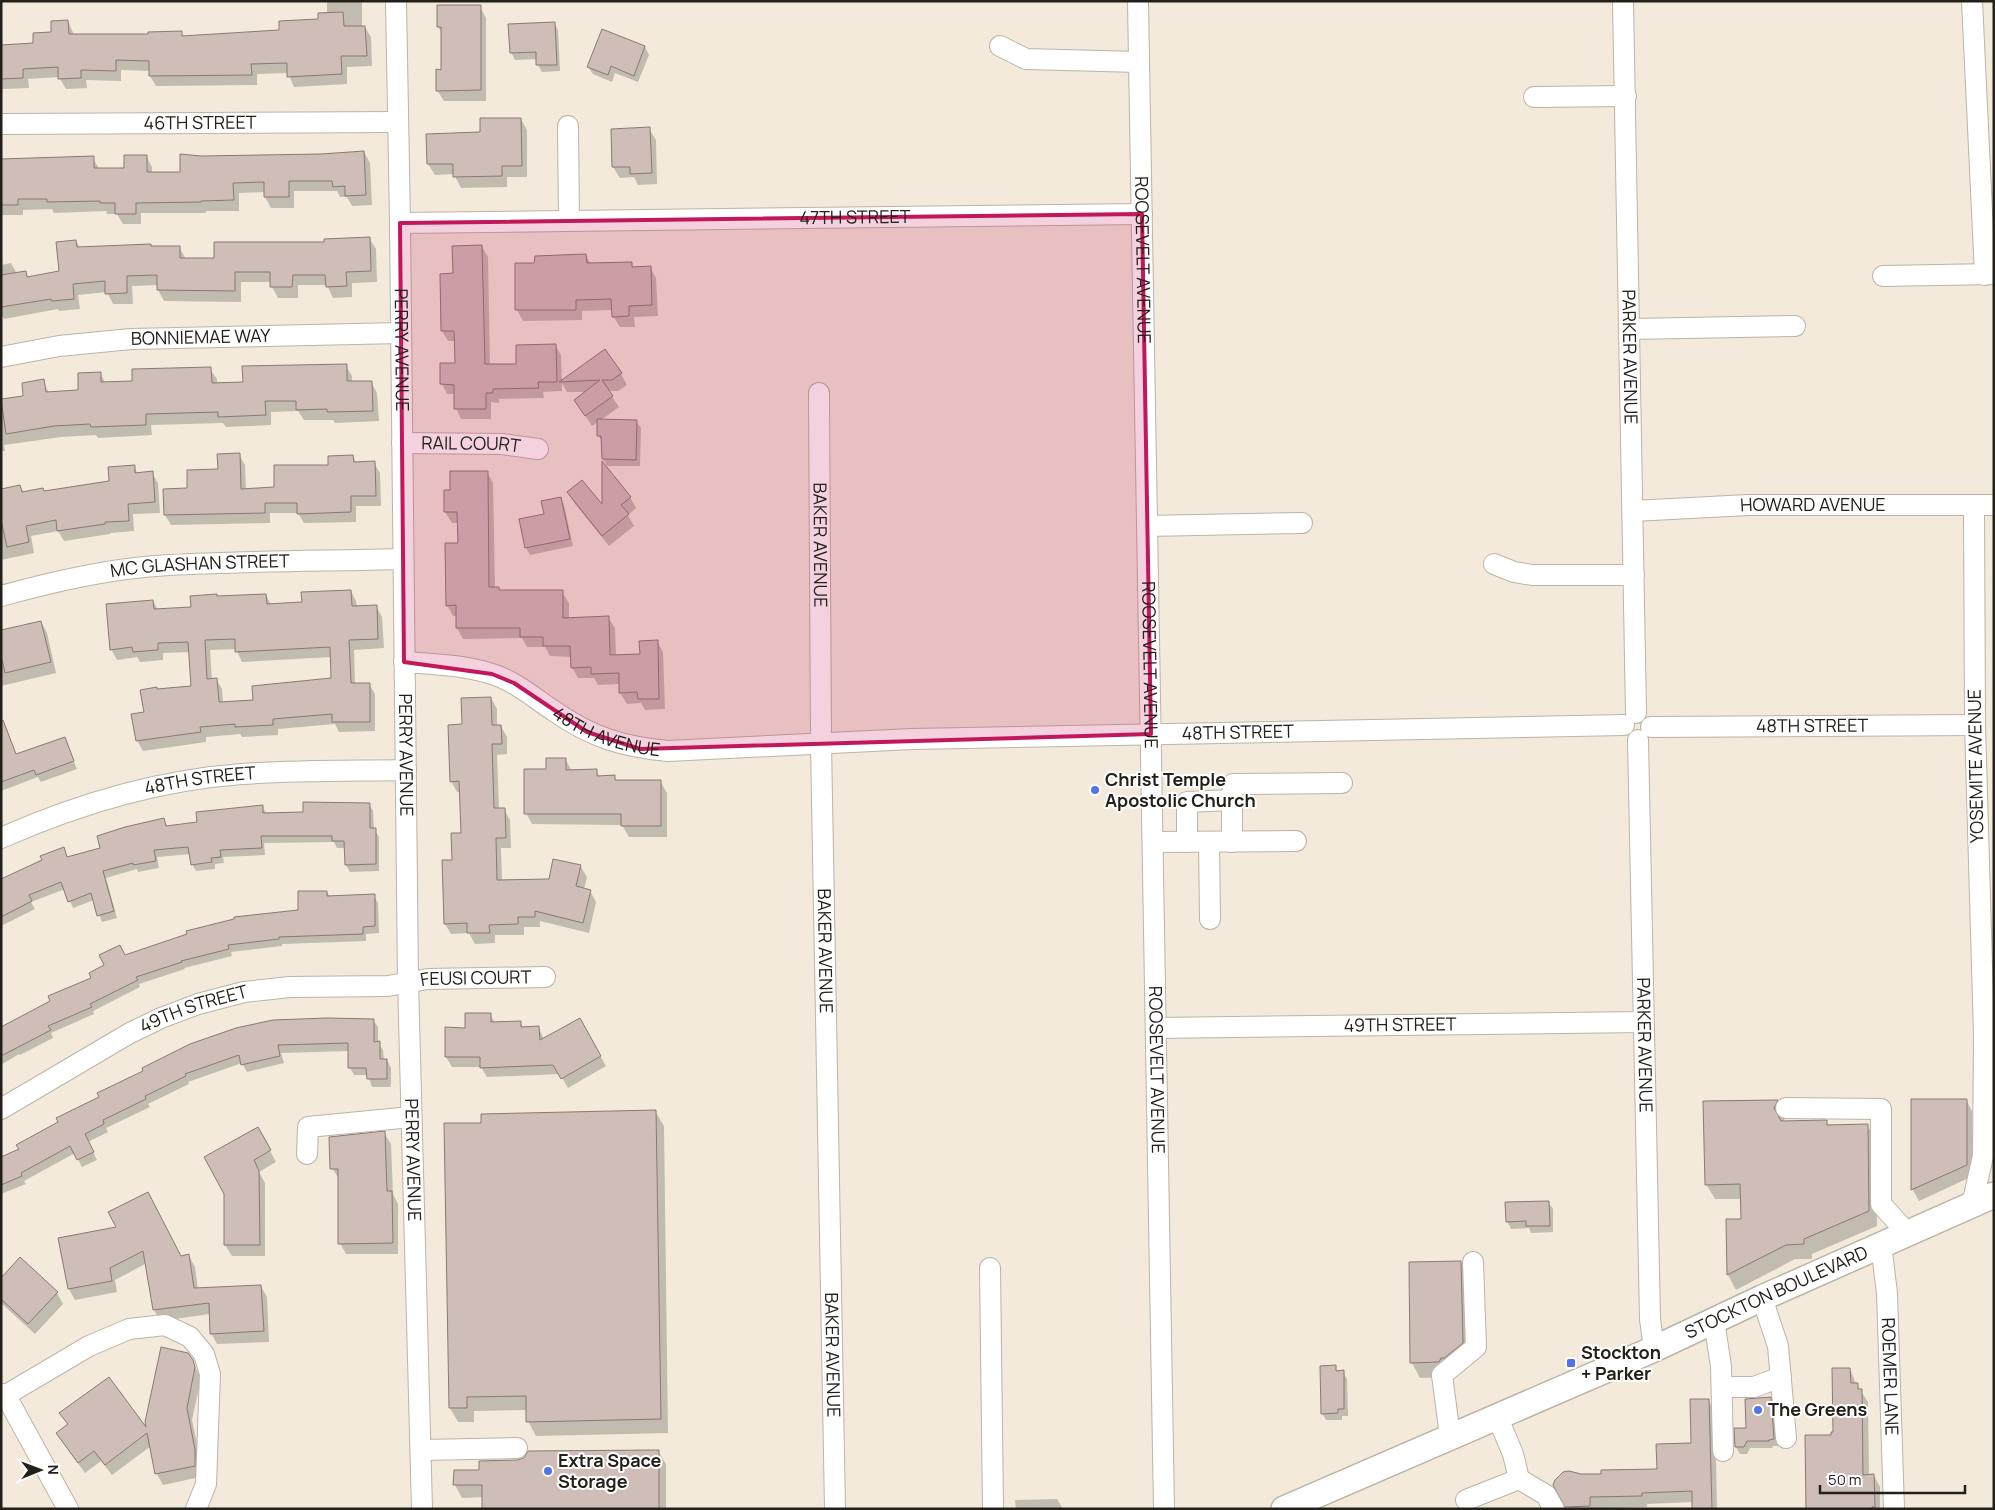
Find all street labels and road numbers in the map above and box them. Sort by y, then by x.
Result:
street label: 46TH STREET [143,110,257,134]
street label: ROOSEVELT AVENUE [1130,176,1157,344]
street label: 47TH STREET [799,204,911,229]
street label: PERRY AVENUE [390,288,415,412]
street label: PARKER AVENUE [1617,289,1644,425]
street label: BONNIEMAE WAY [131,323,272,350]
street label: RAIL COURT [421,430,523,458]
street label: BAKER AVENUE [809,482,833,608]
street label: HOWARD AVENUE [1739,492,1886,516]
street label: MC GLASHAN STREET [108,548,290,582]
street label: ROOSEVELT AVENUE [1137,581,1164,749]
street label: YOSEMITE AVENUE [1962,689,1988,843]
street label: PERRY AVENUE [394,693,419,817]
street label: 48TH AVENUE [548,701,662,761]
street label: 48TH STREET [1756,713,1868,737]
street label: 48TH STREET [1181,718,1294,745]
street label: 48TH STREET [142,760,256,800]
street label: BAKER AVENUE [813,888,839,1014]
street label: FEUSI COURT [418,964,532,991]
street label: PARKER AVENUE [1632,977,1659,1113]
street label: 49TH STREET [135,979,250,1038]
street label: ROOSEVELT AVENUE [1144,986,1171,1154]
street label: 49TH STREET [1343,1011,1457,1037]
street label: PERRY AVENUE [400,1098,427,1222]
street label: STOCKTON BOULEVARD [1681,1240,1871,1344]
street label: BAKER AVENUE [820,1292,846,1418]
street label: ROEMER LANE [1877,1317,1905,1436]

